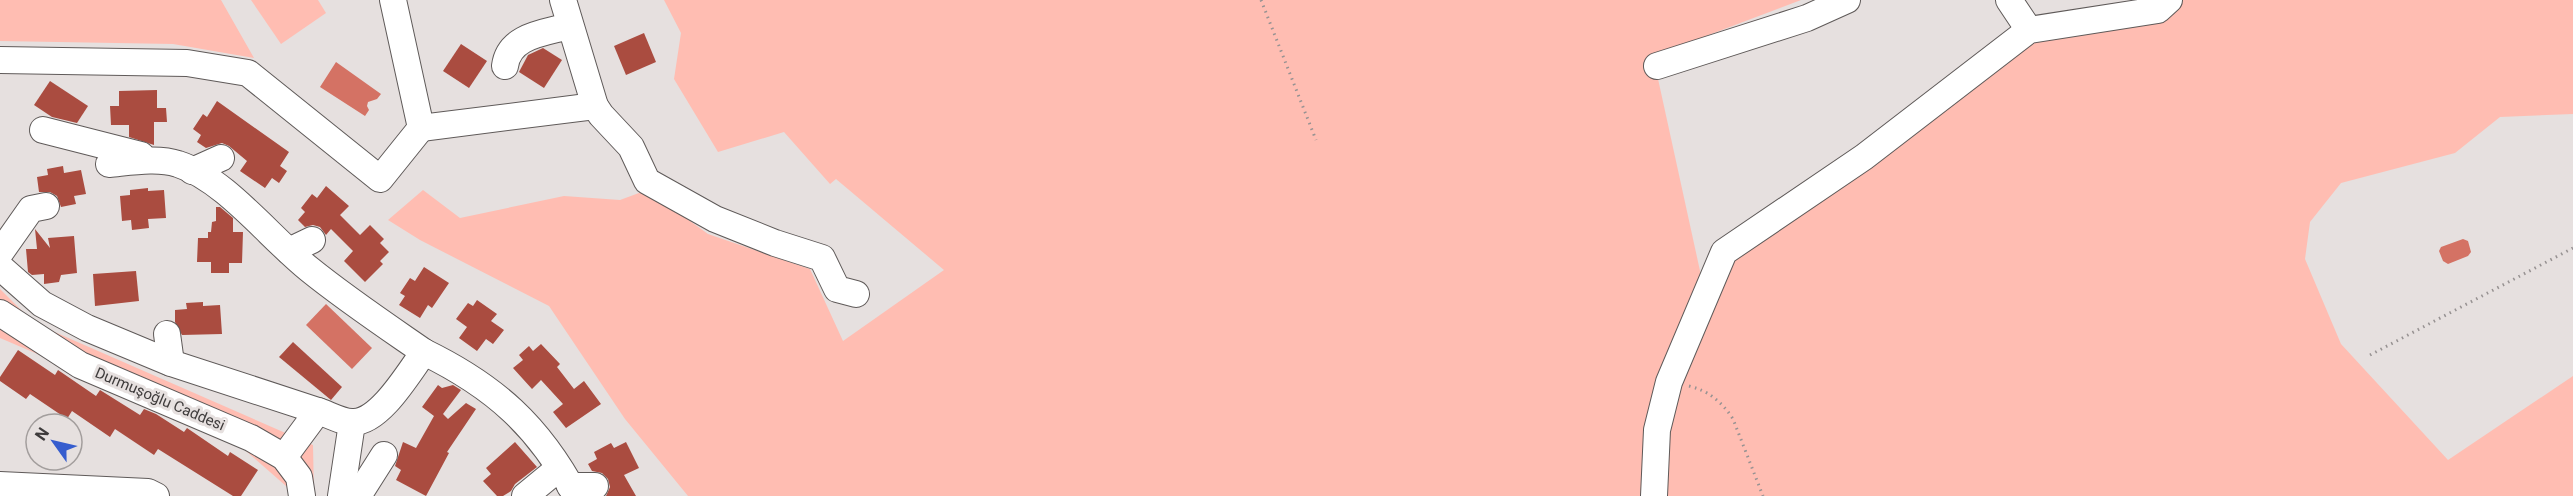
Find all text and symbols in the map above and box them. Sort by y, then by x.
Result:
street label: Durmuşoğlu Caddesi [92,364,228,434]
north arrow [24,412,84,472]
text: N [31,424,53,444]

